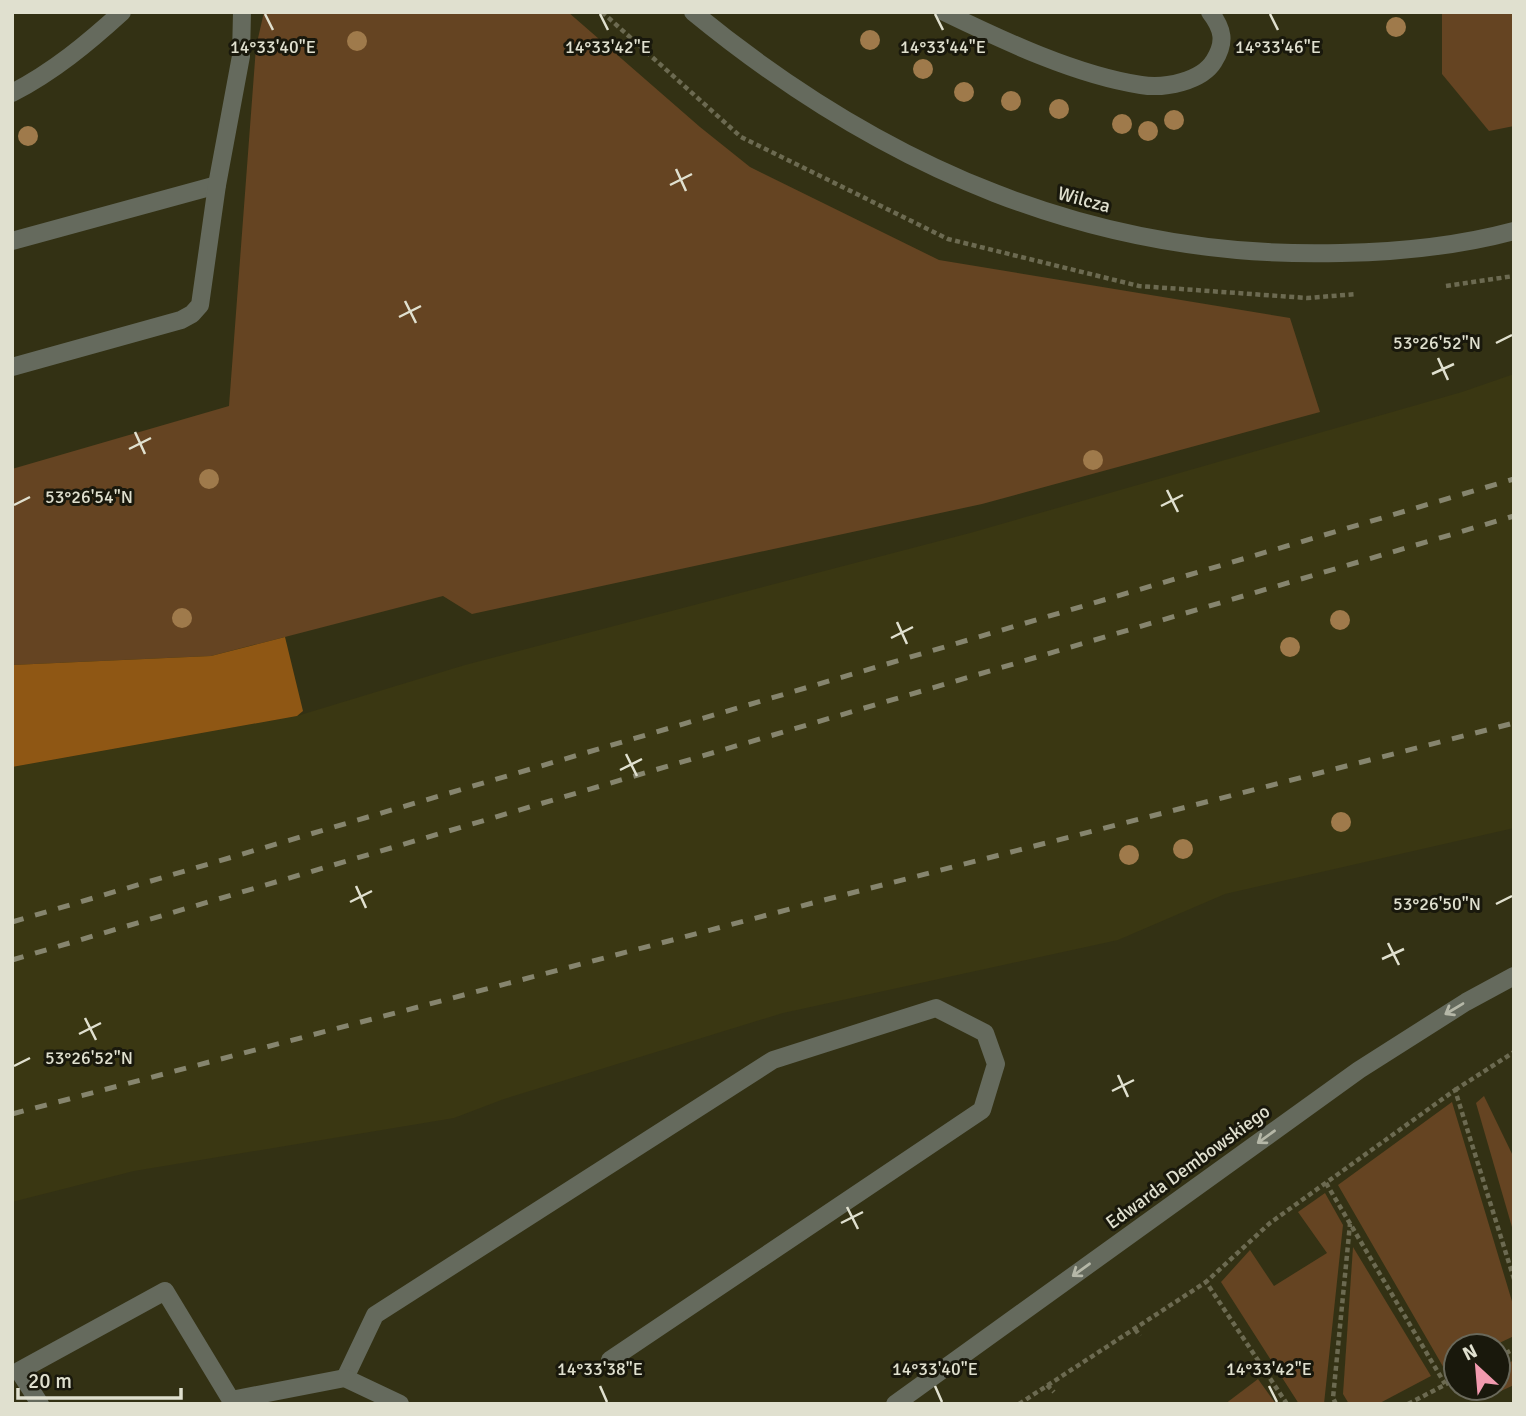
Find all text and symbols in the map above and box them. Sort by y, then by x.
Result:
text: 14°33'40"E [230,36,316,58]
text: 14°33'42"E [565,36,651,58]
text: 14°33'44"E [900,36,986,58]
text: 14°33'46"E [1235,36,1321,58]
street label: Wilcza [1055,181,1113,219]
text: 53°26'52"N [1393,332,1481,354]
text: 53°26'54"N [45,486,133,508]
text: 53°26'50"N [1393,893,1481,915]
one-way arrow [1444,1002,1464,1016]
text: 53°26'52"N [45,1047,133,1069]
street label: Edwarda Dembowskiego [1101,1099,1275,1235]
one-way arrow [1257,1130,1276,1144]
one-way arrow [1072,1263,1091,1277]
north arrow [1442,1332,1512,1402]
text: N [1459,1339,1481,1366]
scale bar [18,1356,180,1400]
text: 14°33'38"E [557,1358,643,1380]
text: 14°33'40"E [892,1358,978,1380]
text: 14°33'42"E [1226,1358,1312,1380]
text: 20 m [28,1368,72,1394]

